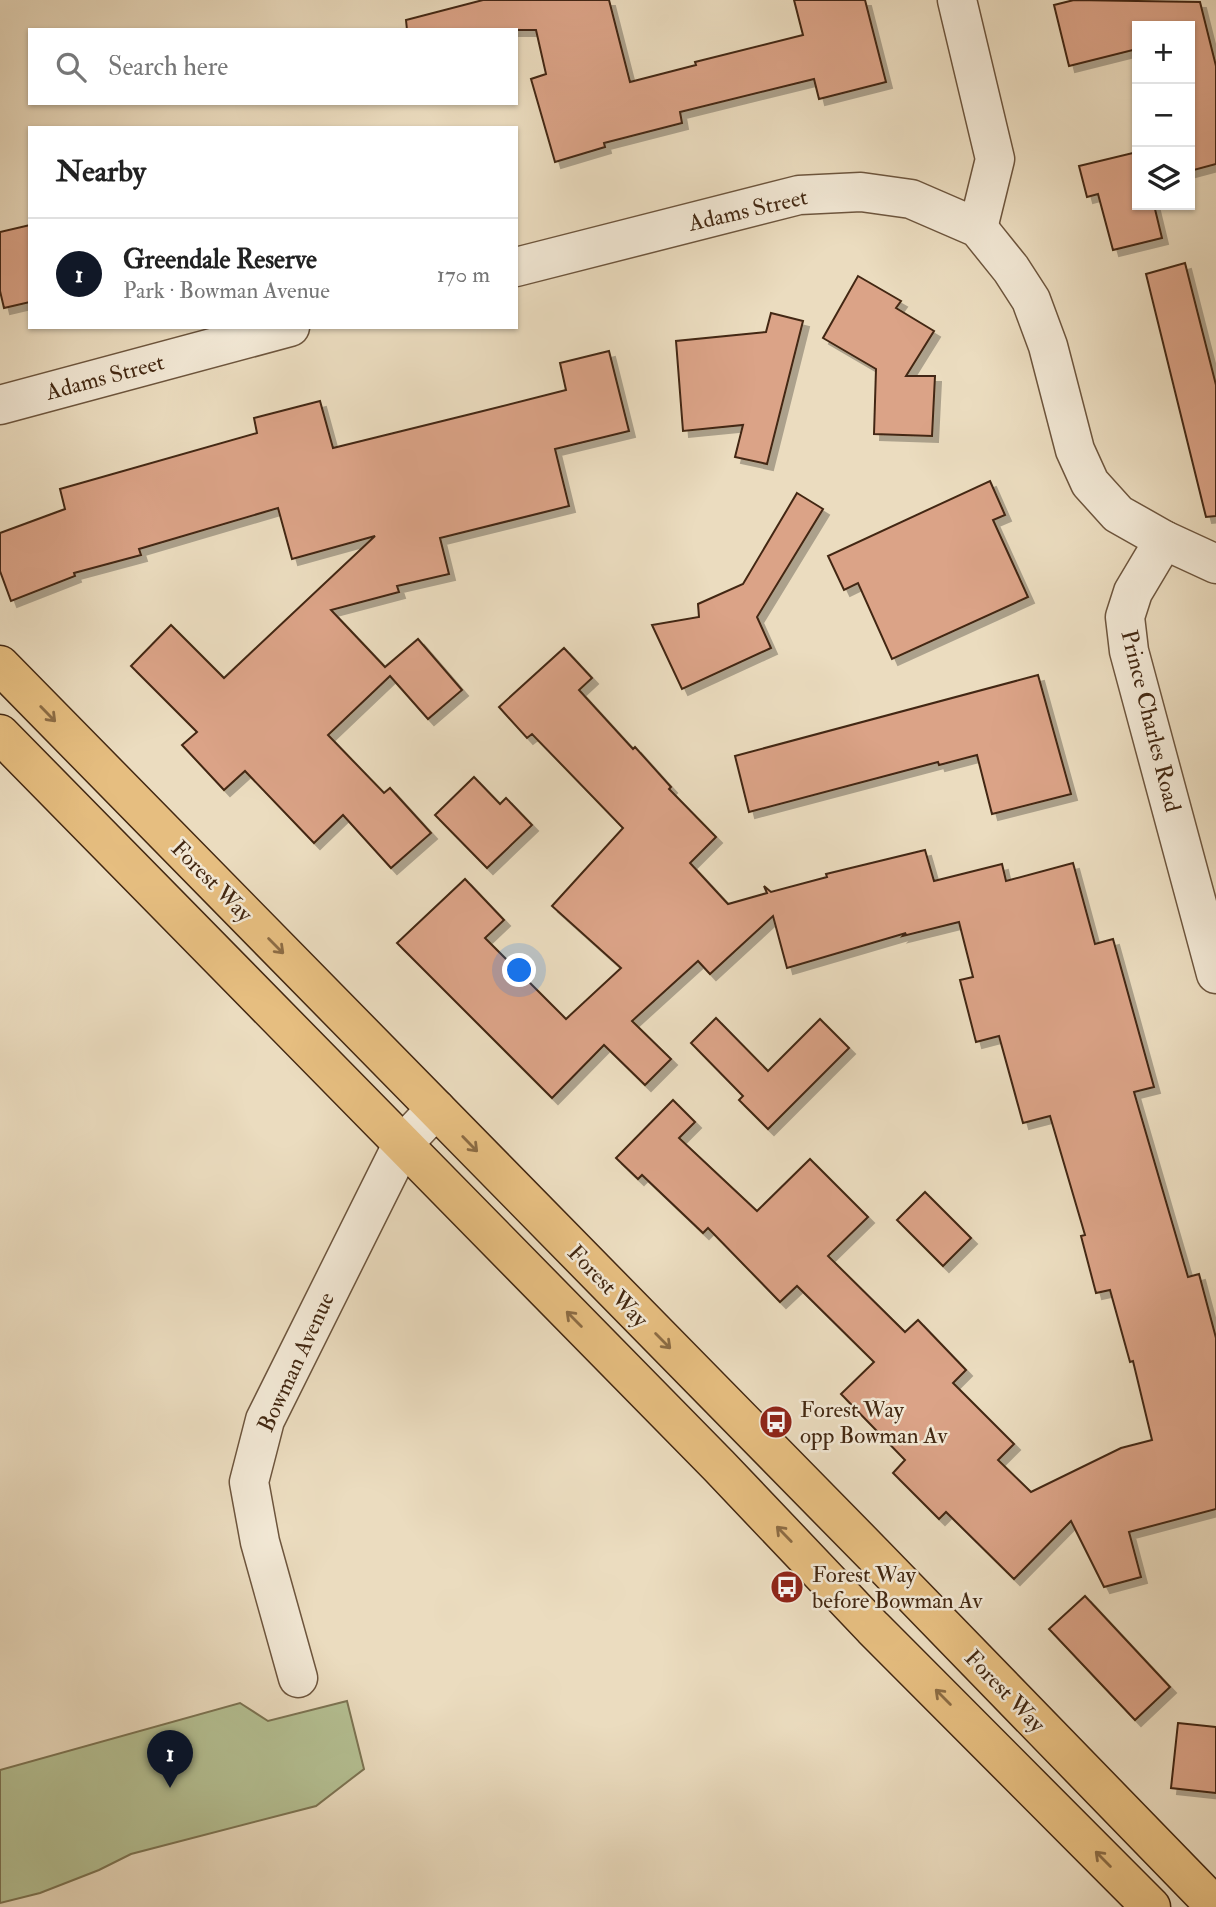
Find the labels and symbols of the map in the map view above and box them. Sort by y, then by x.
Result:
street label: Adams Street [685,182,810,238]
street label: Adams Street [42,347,167,407]
street label: Prince Charles Road [1114,627,1188,815]
one-way arrow [39,705,56,722]
street label: Forest Way [165,834,260,929]
one-way arrow [268,937,285,954]
your location [502,953,536,987]
one-way arrow [461,1135,478,1152]
street label: Forest Way [561,1239,655,1334]
street label: Bowman Avenue [251,1287,341,1436]
one-way arrow [565,1311,582,1328]
one-way arrow [654,1333,671,1350]
place label: Forest Way opp Bowman Av [800,1395,948,1451]
bus stop icon: Forest Way opp Bowman Av [757,1403,795,1441]
one-way arrow [775,1526,792,1543]
place label: Forest Way before Bowman Av [812,1560,983,1615]
bus stop icon: Forest Way before Bowman Av [768,1568,806,1606]
street label: Forest Way [958,1644,1052,1739]
one-way arrow [934,1689,951,1706]
pin: 1 [147,1730,193,1788]
one-way arrow [1095,1850,1112,1867]

